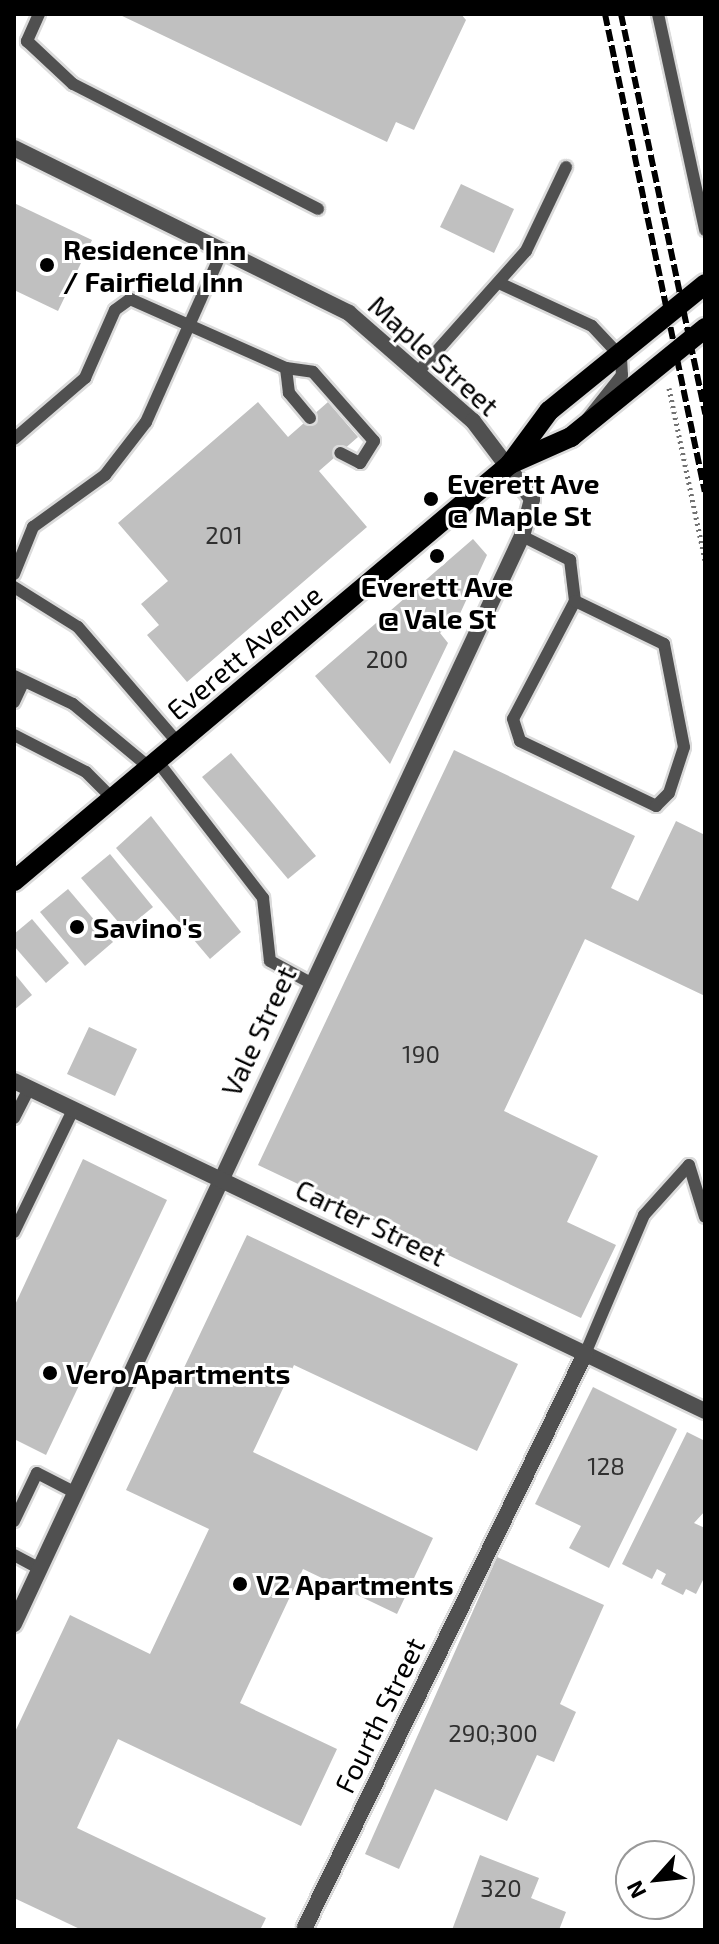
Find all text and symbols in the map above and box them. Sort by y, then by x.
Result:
place label: Residence Inn / Fairfield Inn [63,232,246,298]
marker: Residence Inn / Fairfield Inn [38,256,56,274]
street label: Maple Street [362,288,506,422]
place label: Everett Ave @ Maple St [447,466,600,532]
marker: Everett Ave @ Maple St [422,490,440,508]
house number: 201 [205,521,243,549]
marker: Everett Ave @ Vale St [428,547,446,565]
place label: Everett Ave @ Vale St [360,569,514,635]
street label: Everett Avenue [159,577,329,727]
house number: 200 [366,645,408,673]
place label: Savino's [93,910,202,944]
marker: Savino's [68,918,86,936]
street label: Vale Street [213,961,303,1101]
house number: 190 [402,1040,440,1068]
street label: Carter Street [290,1171,452,1273]
place label: Vero Apartments [66,1356,291,1390]
marker: Vero Apartments [41,1364,59,1382]
house number: 128 [587,1452,625,1480]
place label: V2 Apartments [256,1567,454,1601]
marker: V2 Apartments [231,1575,249,1593]
street label: Fourth Street [327,1632,431,1798]
house number: 290;300 [448,1719,538,1747]
north arrow [615,1840,695,1920]
house number: 320 [480,1874,522,1902]
text: N [620,1877,651,1903]

